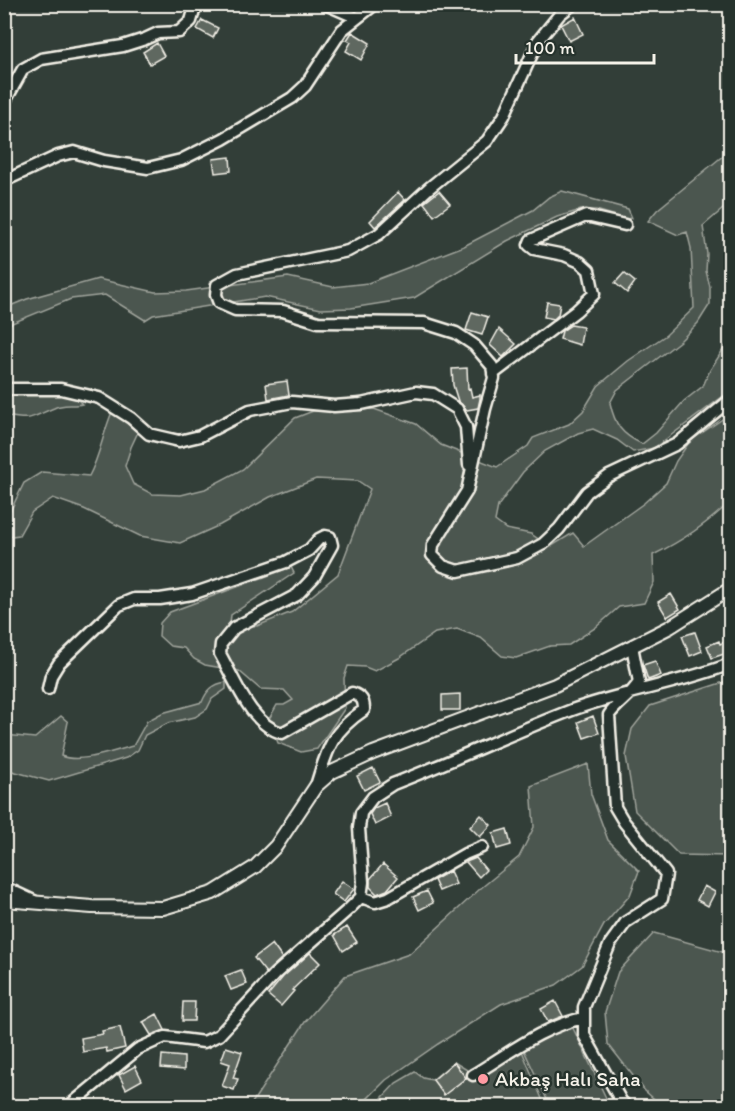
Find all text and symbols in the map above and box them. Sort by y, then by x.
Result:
scale bar [516,27,654,65]
text: 100 m [525,37,575,59]
place label: Akbaş Halı Saha [495,1066,641,1091]
marker: Akbaş Halı Saha [476,1072,490,1086]

